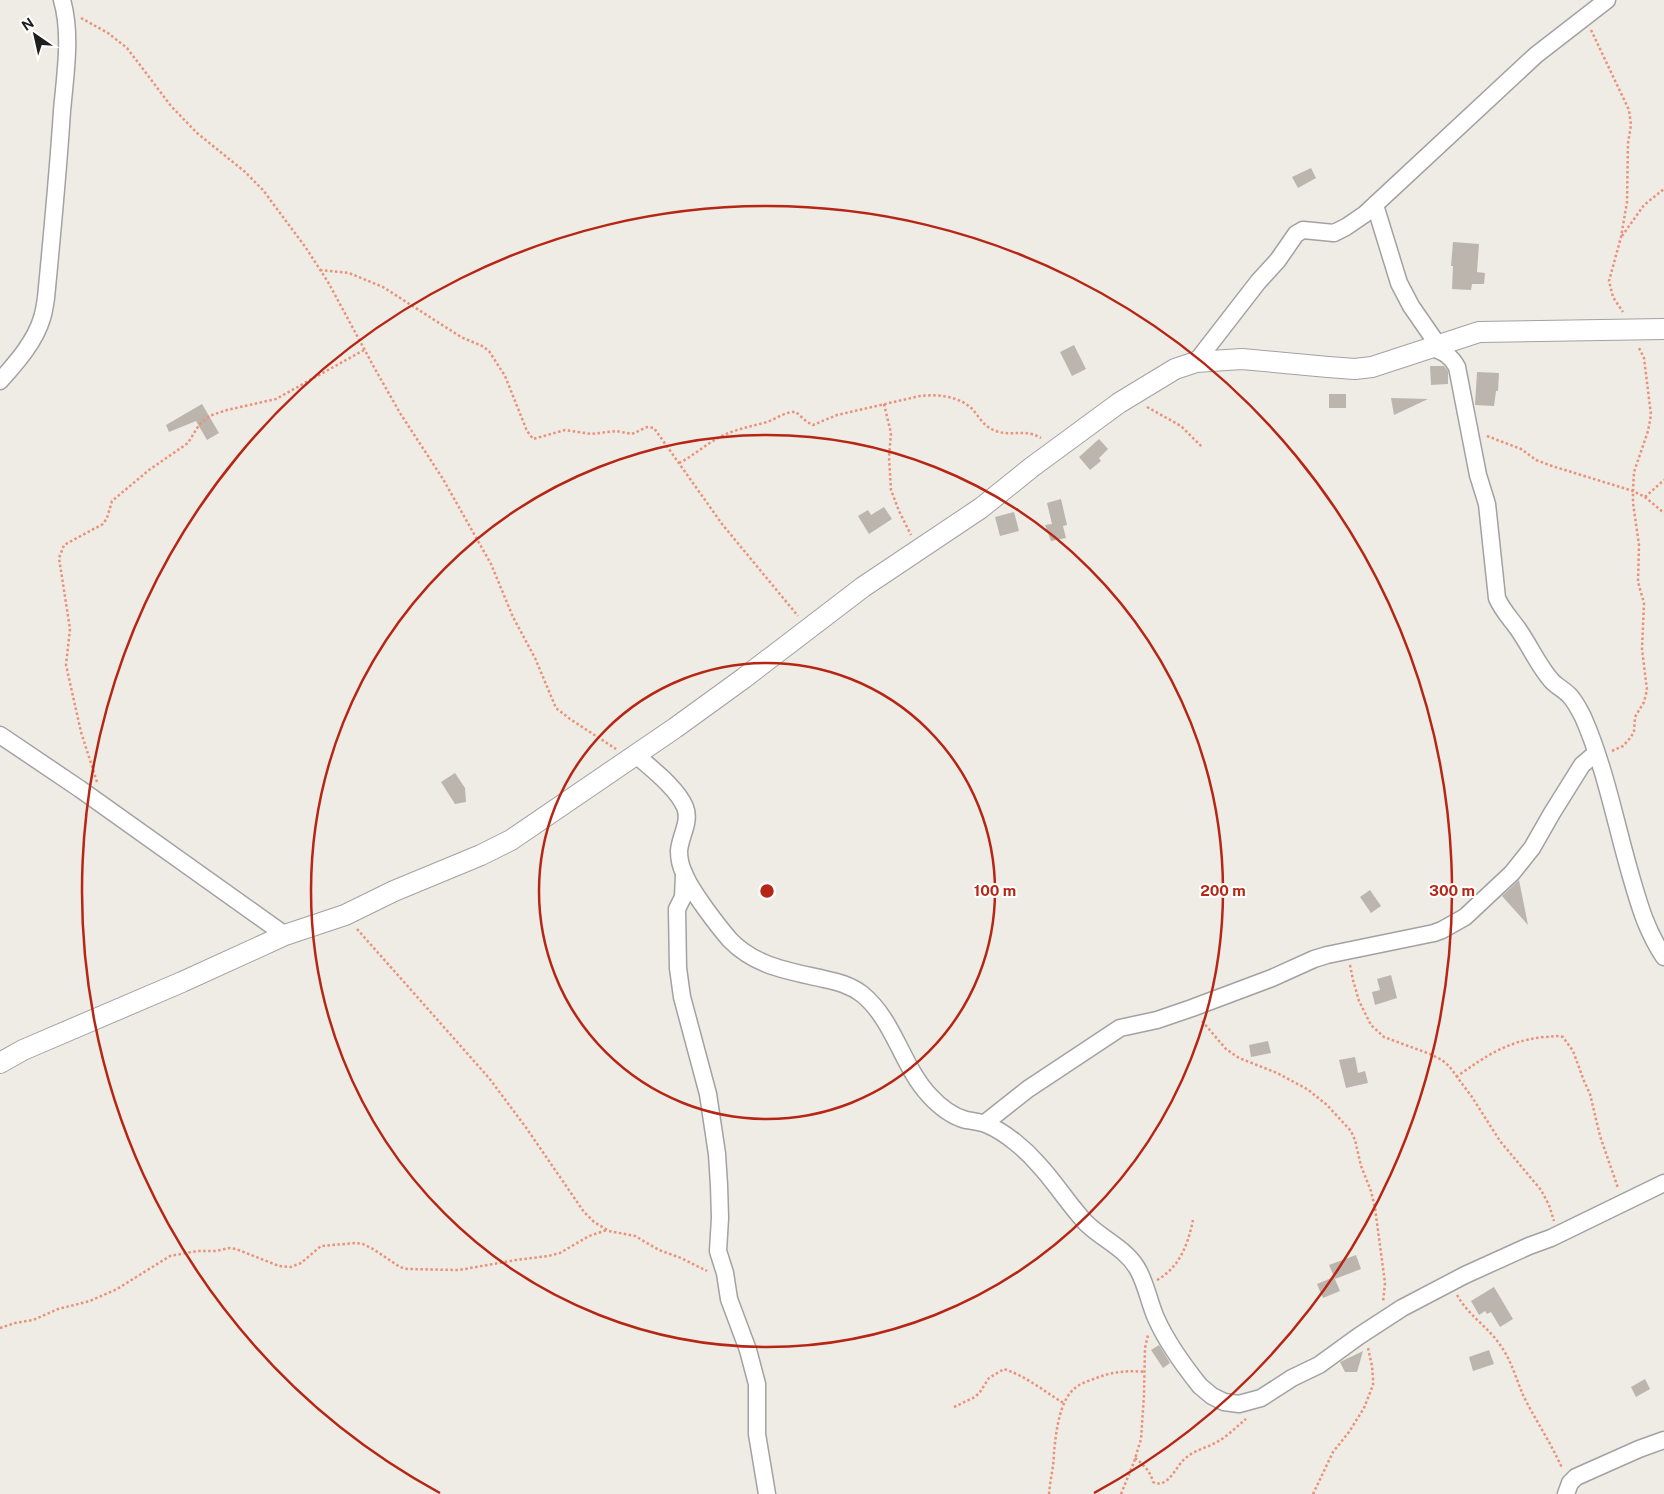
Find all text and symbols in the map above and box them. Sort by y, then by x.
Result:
north arrow [10,10,60,60]
text: N [19,15,37,34]
centre of rings [758,882,776,900]
text: 100 m [974,882,1016,899]
text: 200 m [1200,882,1246,899]
text: 300 m [1429,882,1475,899]

